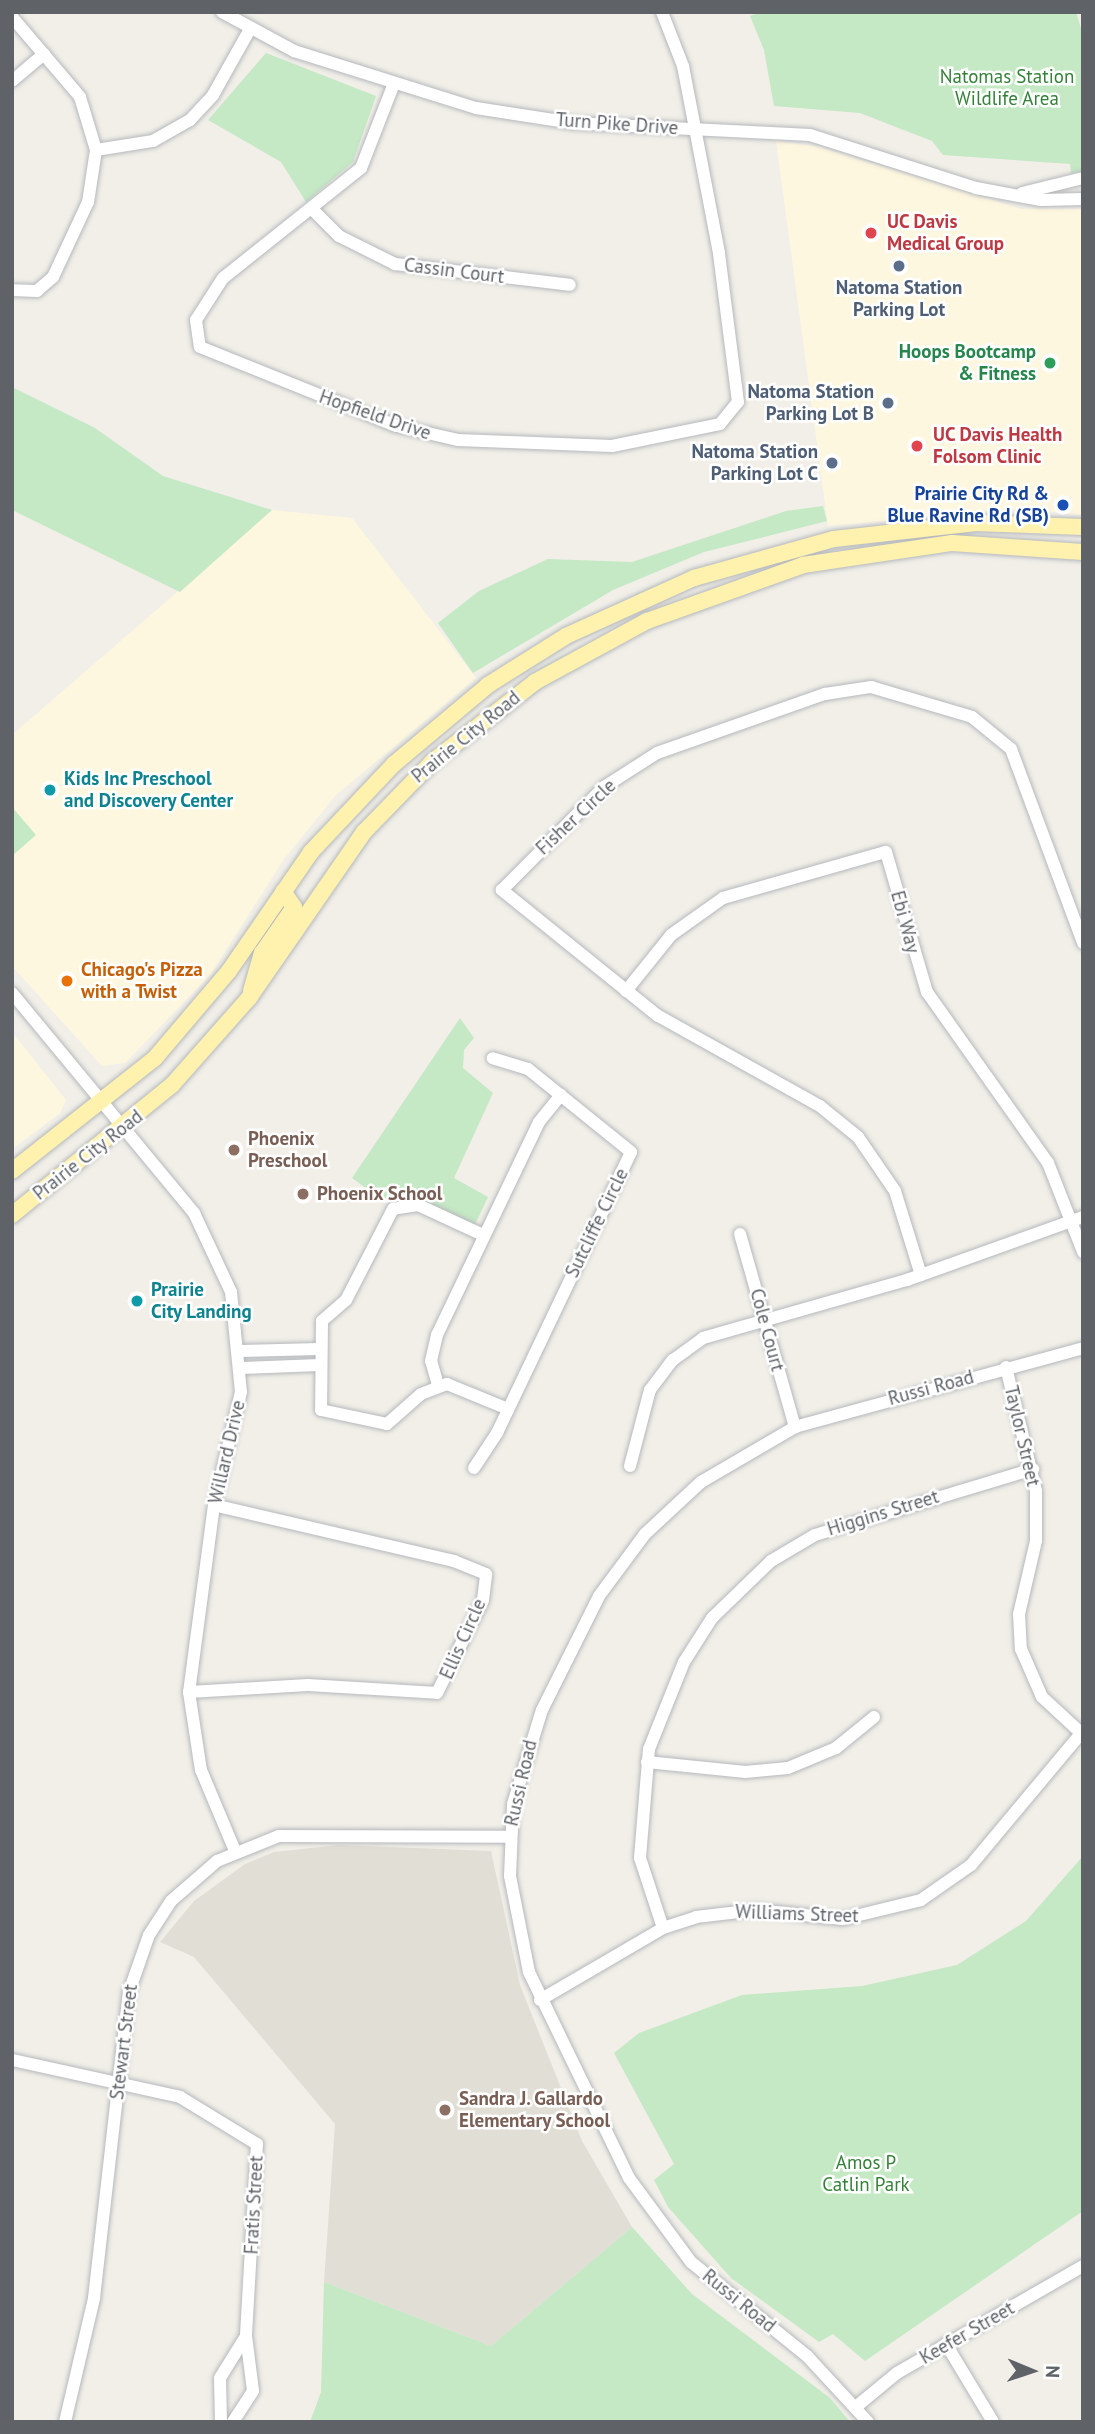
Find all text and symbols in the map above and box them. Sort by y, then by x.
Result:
park label: Natomas Station Wildlife Area [940,66,1074,110]
street label: Turn Pike Drive [555,108,679,140]
place label: UC Davis Medical Group [887,211,1004,255]
marker: UC Davis Medical Group [861,223,881,243]
street label: Cassin Court [403,254,505,288]
marker: Natoma Station Parking Lot [891,258,907,274]
place label: Natoma Station Parking Lot [836,277,962,321]
place label: Hoops Bootcamp & Fitness [899,341,1036,385]
marker: Hoops Bootcamp & Fitness [1042,355,1058,371]
place label: Natoma Station Parking Lot B [747,381,874,425]
street label: Hopfield Drive [316,385,434,445]
marker: Natoma Station Parking Lot B [880,395,896,411]
place label: UC Davis Health Folsom Clinic [933,424,1063,468]
marker: UC Davis Health Folsom Clinic [907,436,927,456]
place label: Natoma Station Parking Lot C [691,441,818,485]
marker: Natoma Station Parking Lot C [824,455,840,471]
place label: Prairie City Rd & Blue Ravine Rd (SB) [887,483,1049,527]
marker: Prairie City Rd & Blue Ravine Rd (SB) [1055,497,1071,513]
street label: Prairie City Road [407,686,525,788]
place label: Kids Inc Preschool and Discovery Center [64,768,234,812]
street label: Fisher Circle [531,774,621,860]
marker: Kids Inc Preschool and Discovery Center [42,782,58,798]
street label: Ebi Way [886,888,924,956]
place label: Chicago's Pizza with a Twist [81,959,203,1003]
marker: Chicago's Pizza with a Twist [59,973,75,989]
street label: Prairie City Road [28,1105,148,1205]
place label: Phoenix Preschool [248,1128,327,1172]
marker: Phoenix Preschool [226,1142,242,1158]
street label: Sutcliffe Circle [561,1165,633,1281]
place label: Phoenix School [317,1183,443,1205]
marker: Phoenix School [295,1186,311,1202]
place label: Prairie City Landing [151,1279,252,1323]
street label: Cole Court [745,1286,789,1374]
marker: Prairie City Landing [129,1293,145,1309]
street label: Russi Road [886,1366,976,1410]
street label: Taylor Street [999,1383,1045,1489]
street label: Willard Drive [204,1398,250,1506]
street label: Higgins Street [825,1485,941,1541]
street label: Ellis Circle [435,1595,491,1683]
street label: Russi Road [500,1738,542,1828]
street label: Williams Street [735,1900,859,1928]
street label: Stewart Street [106,1983,142,2101]
place label: Sandra J. Gallardo Elementary School [459,2088,611,2132]
marker: Sandra J. Gallardo Elementary School [437,2102,453,2118]
park label: Amos P Catlin Park [822,2152,910,2196]
street label: Fratis Street [240,2155,268,2255]
street label: Russi Road [698,2265,780,2337]
street label: Keefer Street [916,2297,1018,2369]
north arrow [997,2336,1067,2406]
text: N [1041,2365,1065,2378]

